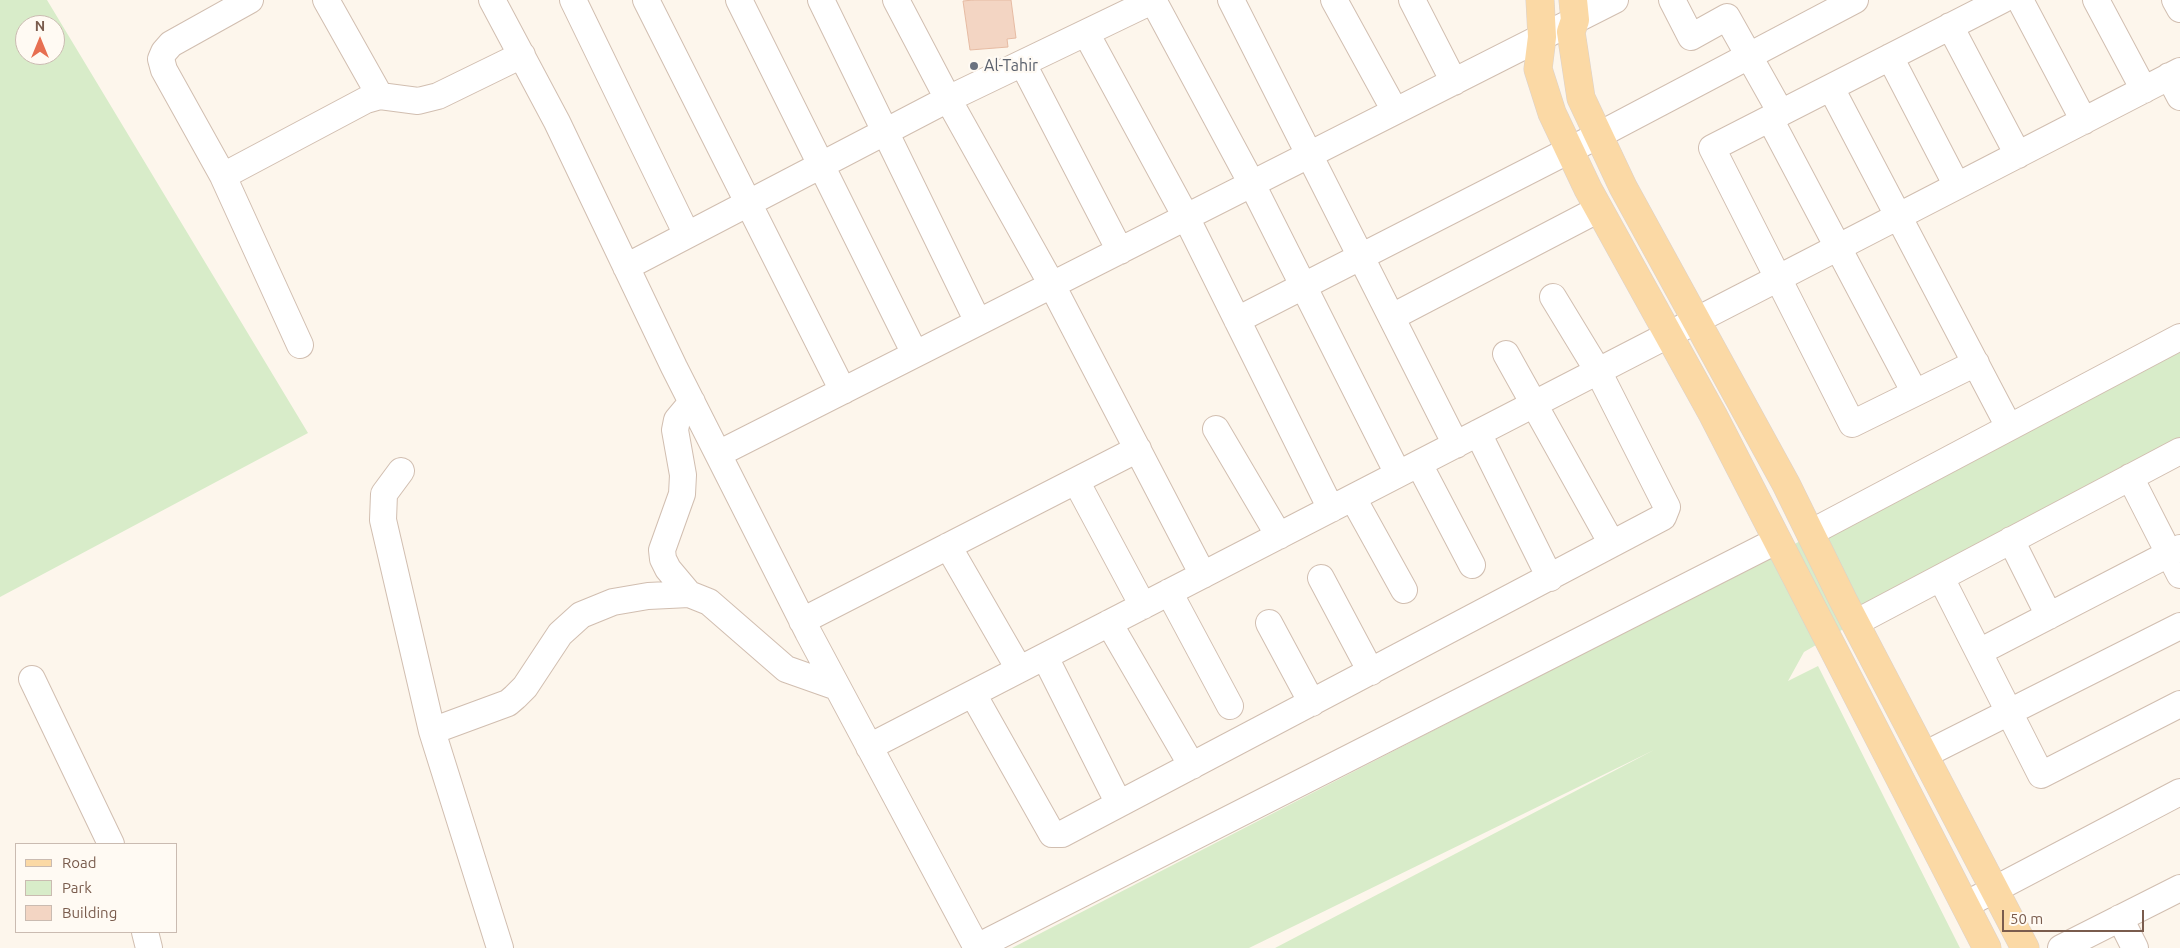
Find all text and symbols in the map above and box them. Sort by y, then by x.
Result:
north arrow [15,15,65,65]
text: N [35,18,45,34]
place label: Al-Tahir [984,56,1038,76]
marker: Al-Tahir [968,60,980,72]
legend [15,843,178,933]
text: Road [62,854,97,871]
text: Park [62,879,92,896]
scale bar [2005,900,2148,932]
text: Building [62,904,117,921]
text: 50 m [2010,910,2043,927]

